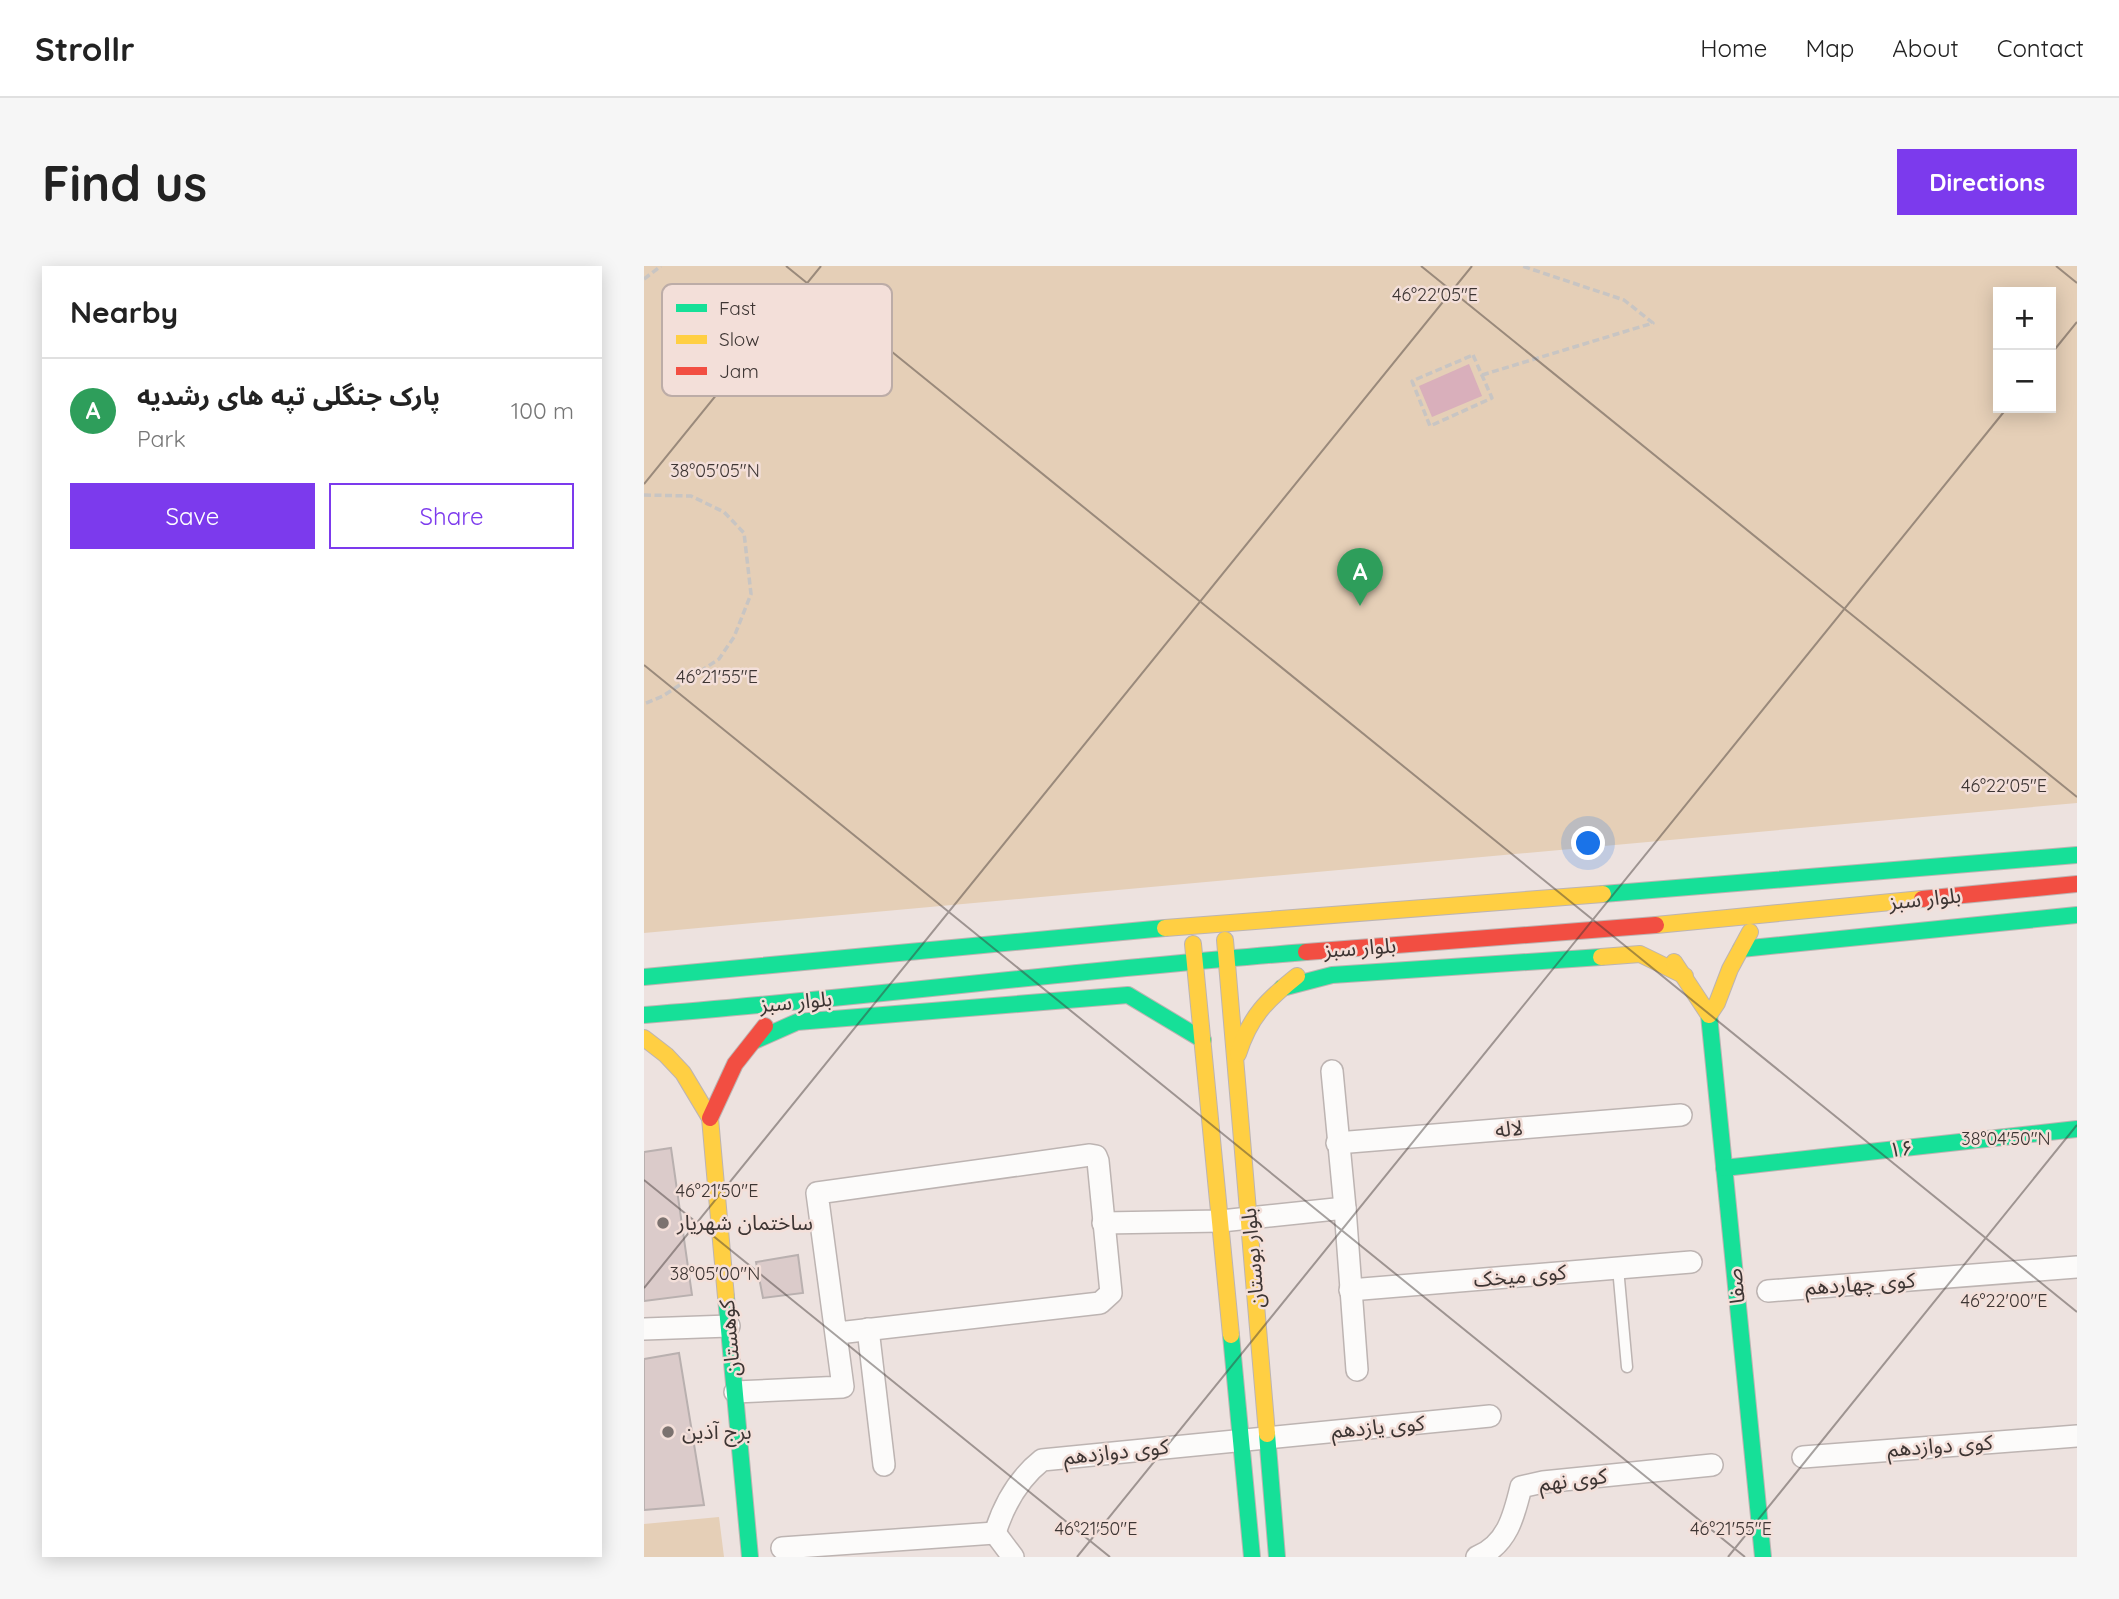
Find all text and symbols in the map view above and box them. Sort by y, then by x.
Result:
text: Strollr [35,28,135,69]
text: Home [1700,33,1767,63]
text: Map [1805,33,1854,63]
text: About [1892,33,1959,63]
text: Contact [1997,33,2084,63]
button: Directions [1897,149,2077,215]
text: Find us [42,152,207,213]
text: 46°22'05"E [1392,283,1478,306]
legend [662,284,892,396]
map controls [1993,287,2056,413]
button: + [1993,287,2056,350]
text: Nearby [70,293,178,331]
text: Fast [719,296,756,320]
text: Slow [719,327,760,351]
button: − [1993,350,2056,413]
text: Jam [719,359,759,383]
text: پارک جنگلی تپه های رشدیه [137,379,440,412]
text: A [86,396,100,425]
text: 100 m [511,396,574,425]
text: Park [137,424,186,453]
text: 38°05'05"N [670,459,760,482]
button: Save [70,483,315,549]
button: Share [329,483,574,549]
pin: A [1337,548,1383,606]
text: 46°21'55"E [676,665,758,688]
text: 46°22'05"E [1961,774,2047,797]
your location [1571,826,1605,860]
street label: بلوار سبز [1887,881,1962,915]
street label: بلوار سبز [1322,932,1397,963]
street label: بلوار سبز [758,985,833,1017]
street label: لاله [1494,1114,1524,1142]
text: 38°04'50"N [1961,1127,2051,1150]
street label: ۱۶ [1888,1134,1914,1162]
text: 46°21'50"E [676,1179,758,1202]
street label: بلوار بوستان [1235,1207,1269,1309]
place label: ساختمان شهریار [676,1209,813,1235]
marker: ساختمان شهریار [655,1215,671,1231]
street label: کوی میخک [1472,1258,1568,1292]
text: 38°05'00"N [670,1262,760,1285]
street label: کوی چهاردهم [1804,1266,1916,1303]
street label: صفا [1720,1267,1750,1305]
text: 46°22'00"E [1960,1289,2048,1312]
street label: کوهستان [713,1298,745,1377]
street label: کوی یازدهم [1330,1409,1426,1446]
place label: برج آذین [682,1418,752,1447]
marker: برج آذین [660,1424,676,1440]
street label: کوی دوازدهم [1886,1428,1994,1465]
street label: کوی دوازدهم [1062,1433,1170,1472]
street label: کوی نهم [1537,1462,1609,1499]
text: 46°21'50"E [1055,1517,1137,1540]
text: 46°21'55"E [1690,1517,1772,1540]

